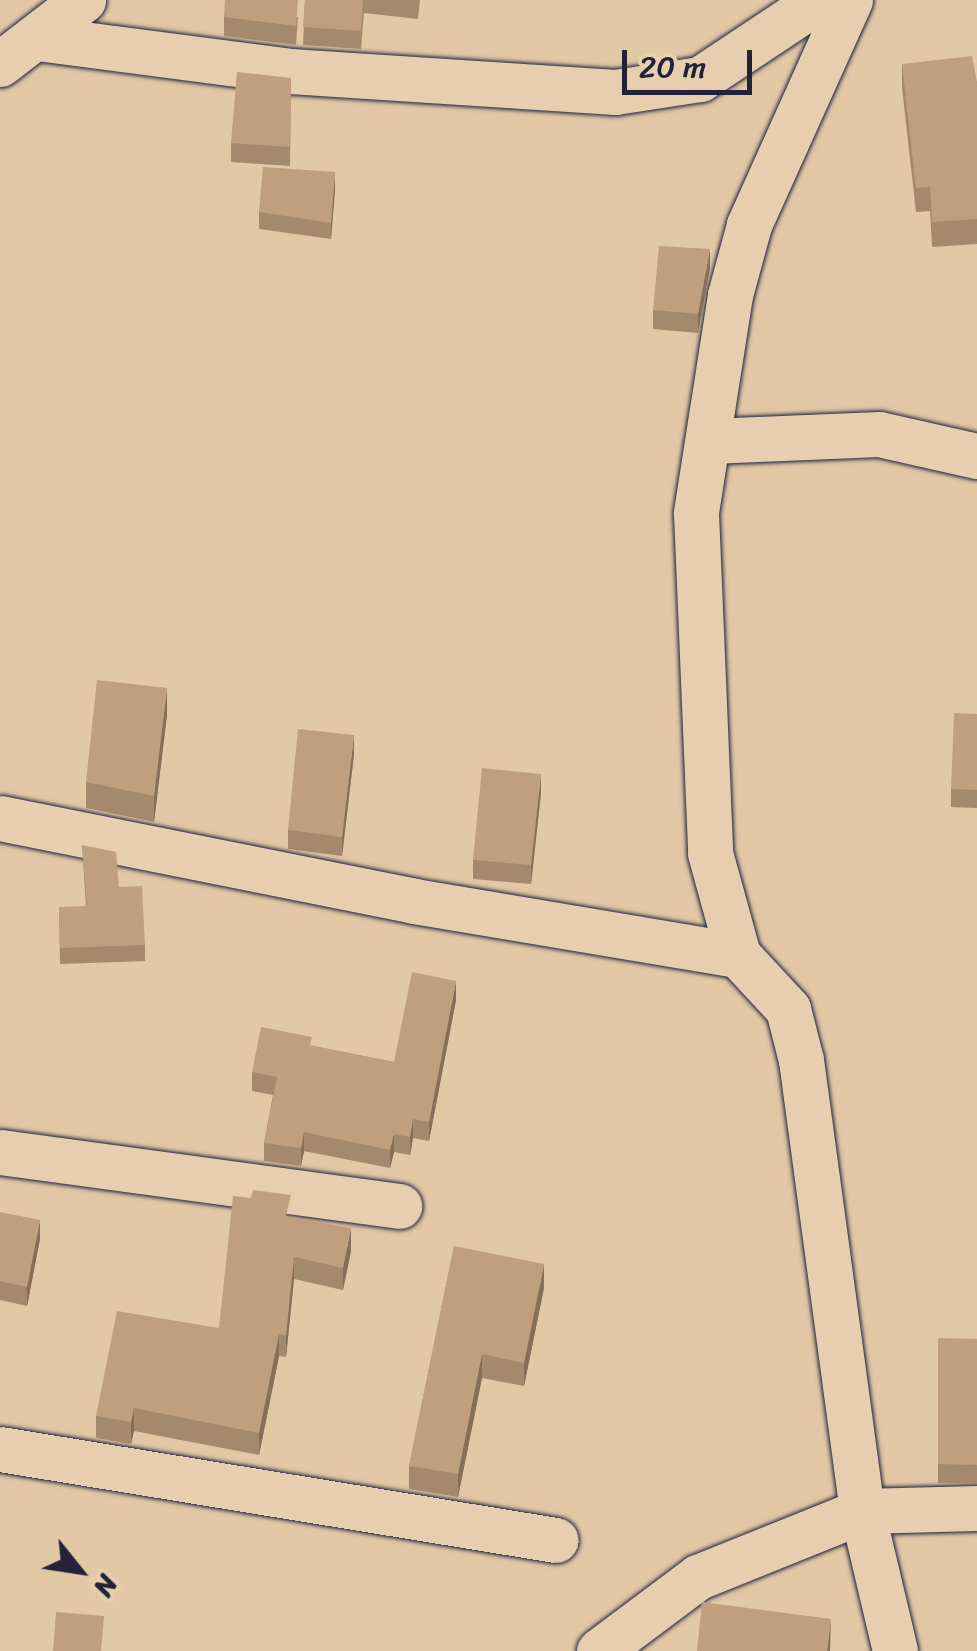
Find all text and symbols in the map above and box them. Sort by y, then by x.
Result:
scale bar [627,30,757,92]
text: 20 m [639,40,706,94]
north arrow [30,1521,130,1621]
text: N [80,1566,132,1607]

